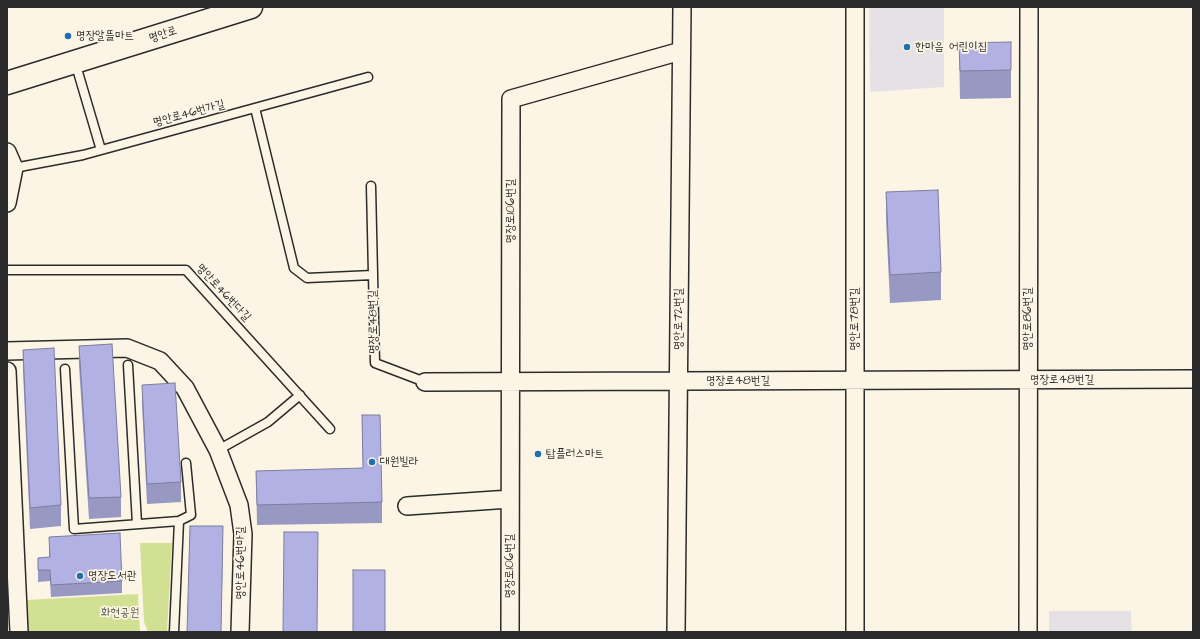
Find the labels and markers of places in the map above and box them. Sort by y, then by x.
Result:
place label: 명장알뜰마트 [76,29,134,43]
marker: 명장알뜰마트 [63,31,73,41]
place label: 한마음 어린이집 [915,40,987,54]
marker: 한마음 어린이집 [902,42,912,52]
place label: 탑플러스마트 [546,447,604,461]
marker: 탑플러스마트 [533,449,543,459]
place label: 대원빌라 [380,455,419,469]
marker: 대원빌라 [367,457,377,467]
place label: 명장도서관 [88,569,136,583]
marker: 명장도서관 [75,571,85,581]

